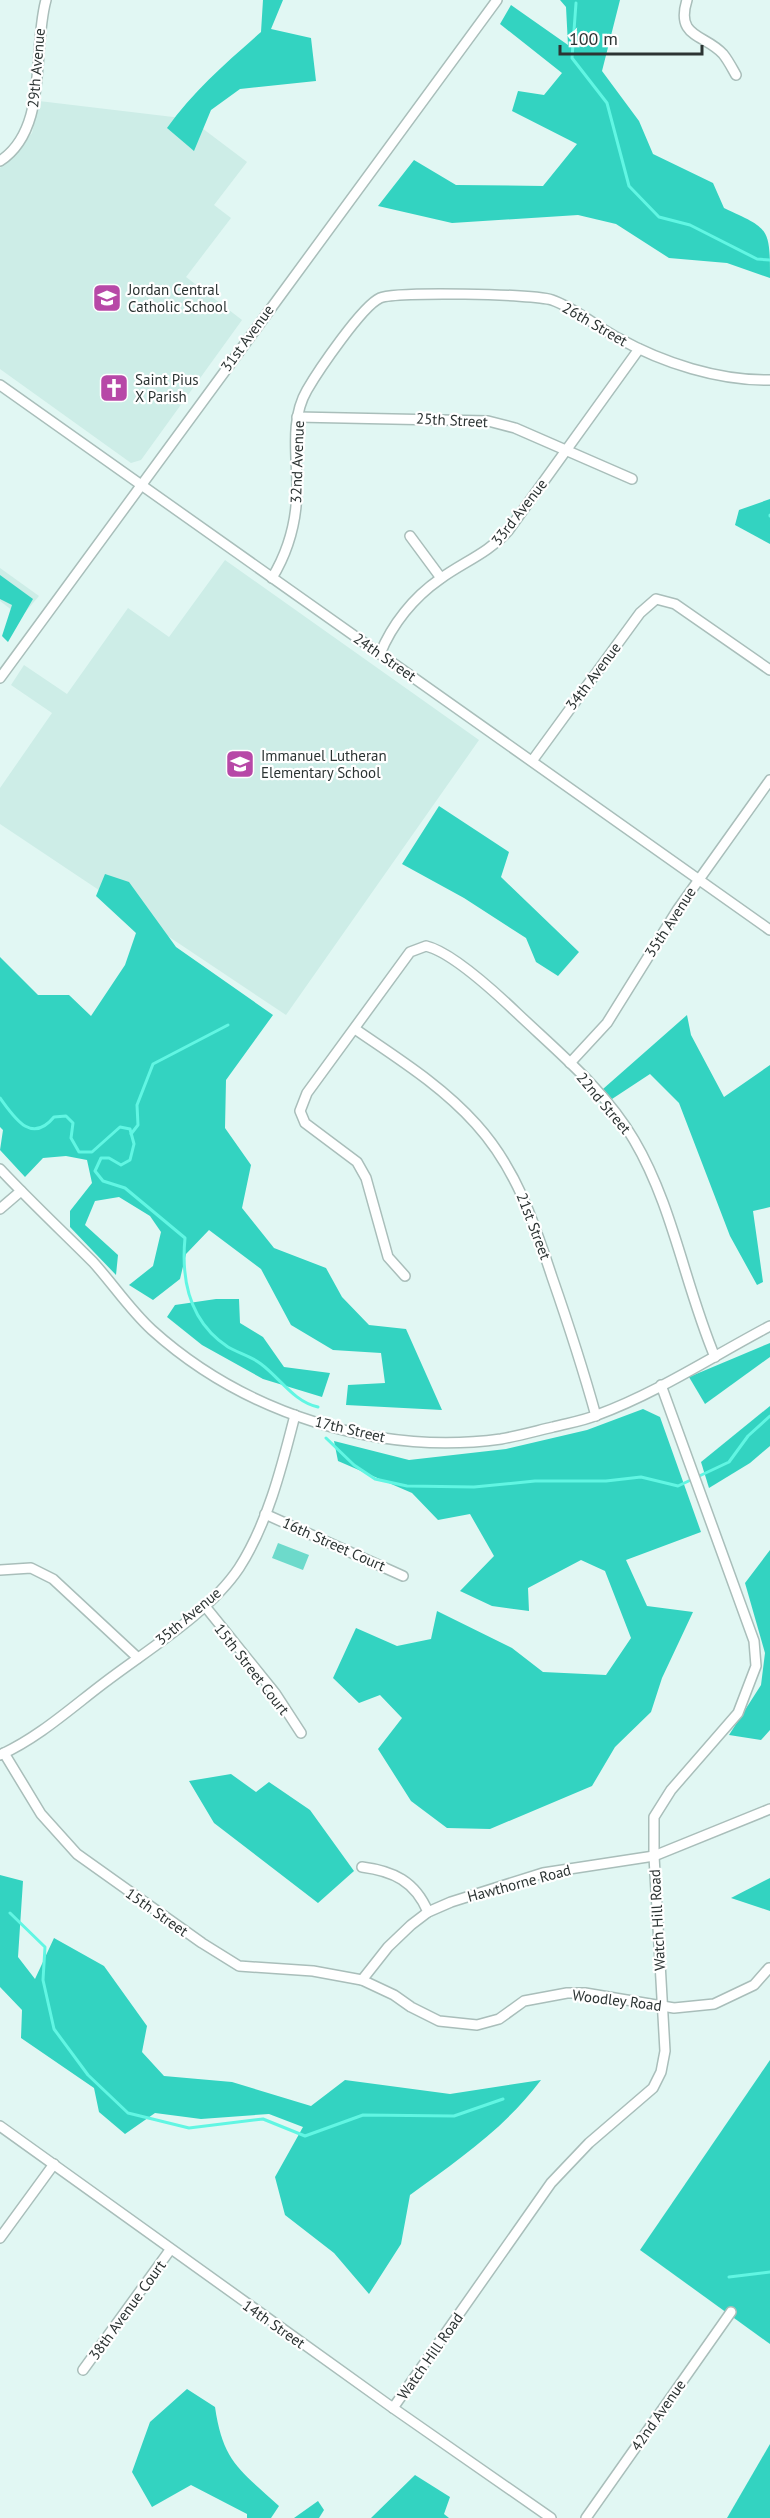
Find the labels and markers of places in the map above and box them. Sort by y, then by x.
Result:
place label: Jordan Central Catholic School [127,280,228,316]
school or university icon: Jordan Central Catholic School [91,282,123,314]
place label: Saint Pius X Parish [135,370,199,406]
church icon: Saint Pius X Parish [98,372,130,404]
place label: Immanuel Lutheran Elementary School [261,746,387,782]
school or university icon: Immanuel Lutheran Elementary School [224,748,256,780]

